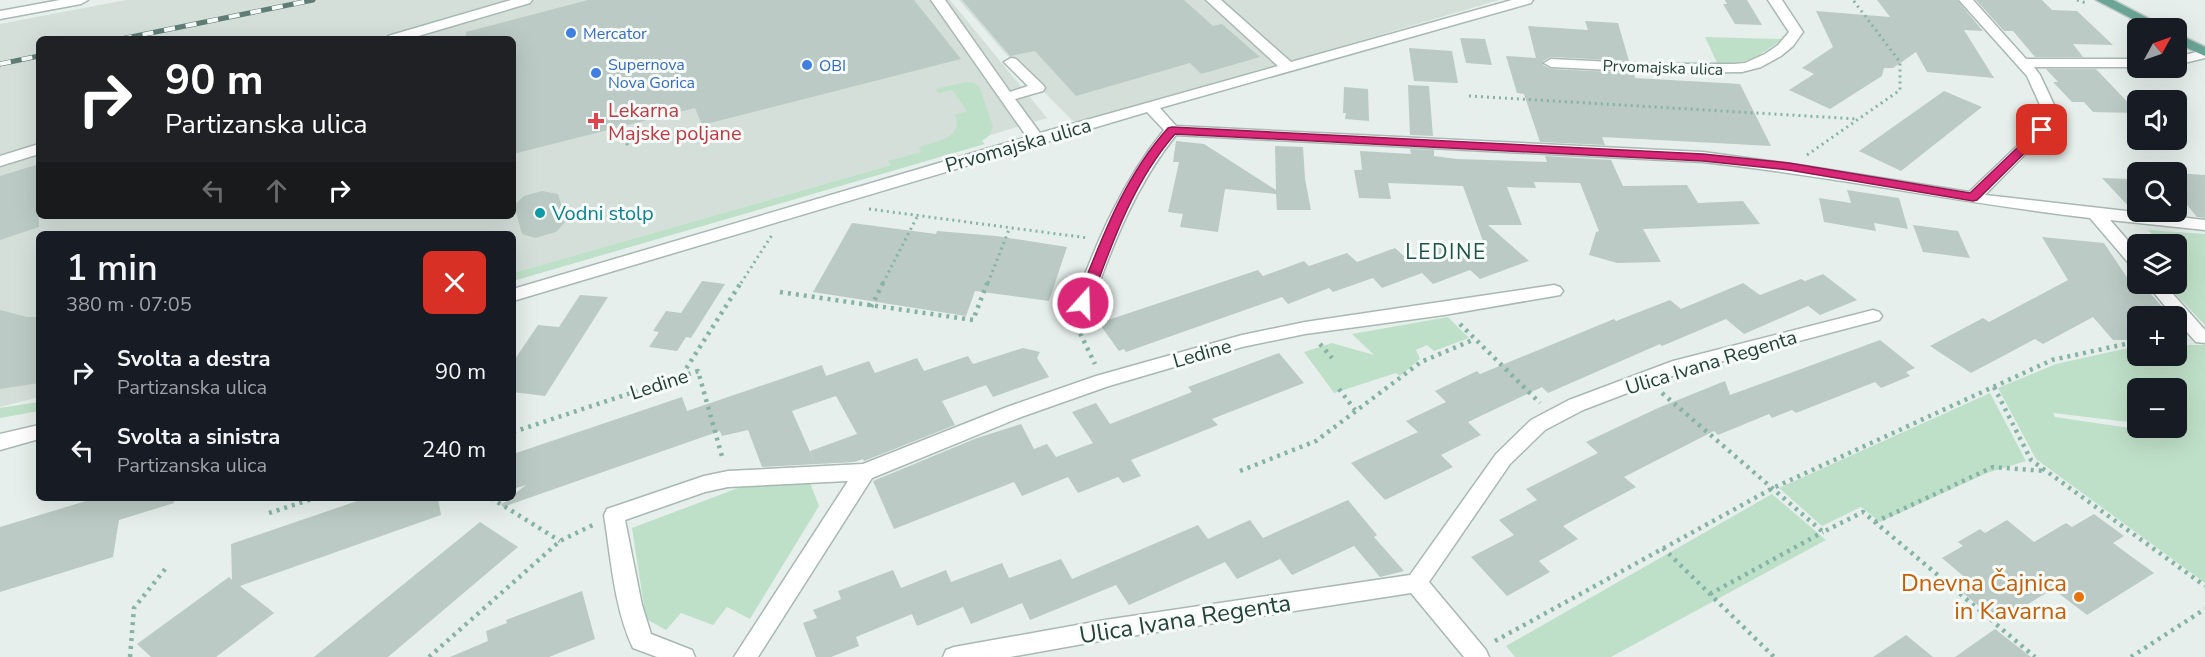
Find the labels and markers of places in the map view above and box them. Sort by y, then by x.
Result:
place label: Mercator [583,23,647,45]
marker: Mercator [564,26,578,40]
place label: Supernova Nova Gorica [608,54,695,94]
place label: OBI [819,55,846,77]
marker: OBI [800,58,814,72]
marker: Supernova Nova Gorica [589,66,603,80]
place label: Lekarna Majske poljane [608,97,742,147]
pin [2016,104,2067,155]
marker: Lekarna Majske poljane [589,114,603,128]
place label: Vodni stolp [551,200,654,227]
marker: Vodni stolp [533,206,547,220]
place label: Dnevna Čajnica in Kavarna [1901,567,2067,627]
marker: Dnevna Čajnica in Kavarna [2072,590,2086,604]

